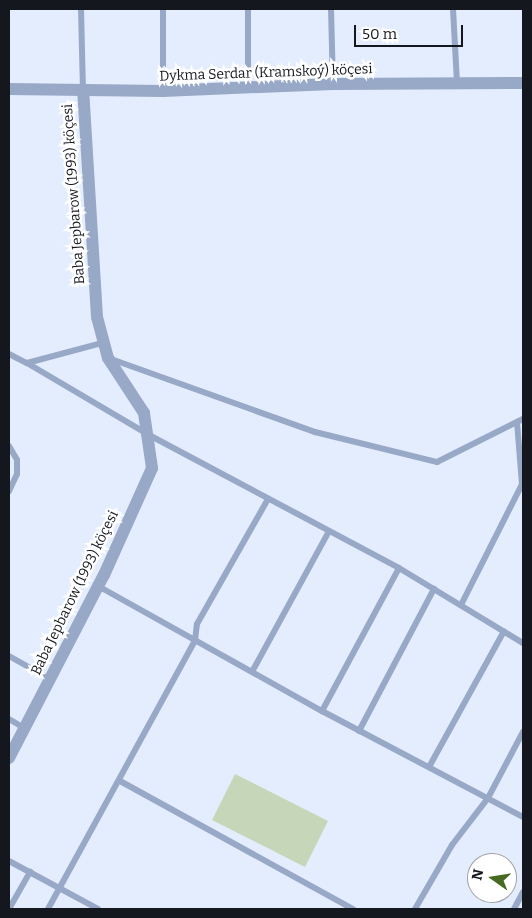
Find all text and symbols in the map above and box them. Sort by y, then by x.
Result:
scale bar [357,15,466,47]
text: 50 m [362,25,397,43]
street label: Dykma Serdar (Kramskoý) köçesi [159,61,373,85]
street label: Baba Jepbarow (1993) köçesi [59,103,89,285]
street label: Baba Jepbarow (1993) köçesi [28,508,122,678]
north arrow [467,853,517,903]
text: N [468,868,487,882]

